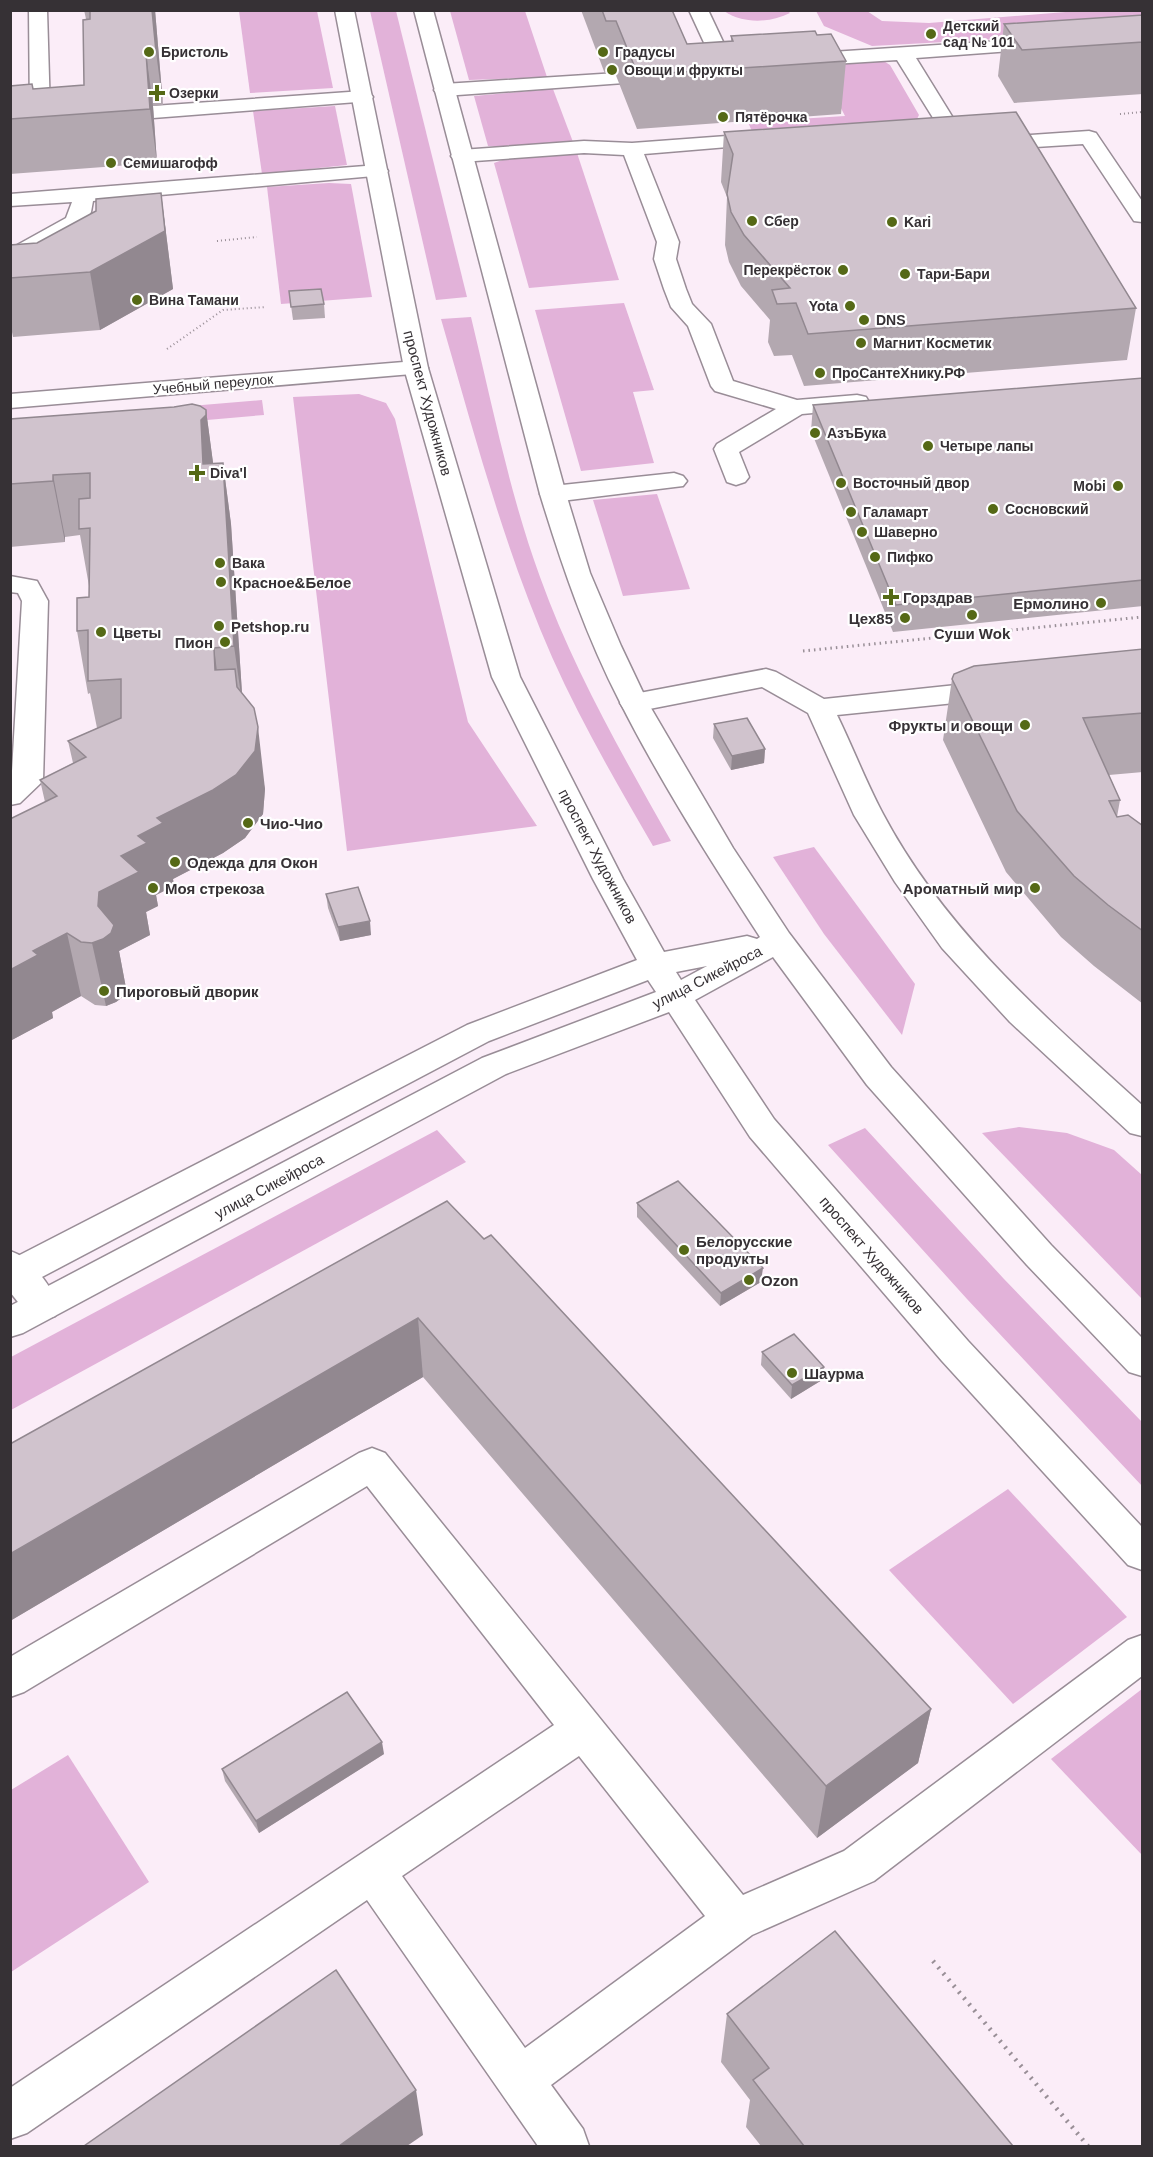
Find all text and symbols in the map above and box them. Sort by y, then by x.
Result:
place label: Детский сад № 101 [943,18,1015,50]
marker: Детский сад № 101 [924,27,938,41]
place label: Бристоль [161,44,229,60]
place label: Градусы [615,44,675,60]
marker: Бристоль [142,45,156,59]
marker: Градусы [596,45,610,59]
place label: Овощи и фрукты [624,62,743,78]
marker: Овощи и фрукты [605,63,619,77]
place label: Озерки [169,85,219,101]
marker: Озерки [150,86,164,100]
place label: Пятёрочка [735,109,808,125]
marker: Пятёрочка [716,110,730,124]
place label: Семишагофф [123,155,218,171]
marker: Семишагофф [104,156,118,170]
place label: Сбер [764,213,799,229]
marker: Сбер [745,214,759,228]
place label: Kari [904,214,931,230]
marker: Kari [885,215,899,229]
place label: Перекрёсток [743,262,832,278]
marker: Перекрёсток [836,263,850,277]
place label: Тари-Бари [917,266,990,282]
marker: Тари-Бари [898,267,912,281]
place label: Вина Тамани [149,292,239,308]
marker: Вина Тамани [130,293,144,307]
place label: Yota [809,298,838,314]
marker: Yota [843,299,857,313]
place label: DNS [876,312,906,328]
marker: DNS [857,313,871,327]
street label: проспект Художников [400,328,456,478]
place label: Магнит Косметик [873,335,992,351]
marker: Магнит Косметик [854,336,868,350]
place label: ПроСантеХнику.РФ [832,365,965,381]
marker: ПроСантеХнику.РФ [813,366,827,380]
street label: Учебный переулок [152,371,275,397]
place label: АзъБука [827,425,887,441]
marker: АзъБука [808,426,822,440]
place label: Четыре лапы [940,438,1034,454]
marker: Четыре лапы [921,439,935,453]
marker: Diva'l [188,464,206,482]
place label: Diva'l [210,465,247,481]
place label: Восточный двор [853,475,970,491]
marker: Восточный двор [834,476,848,490]
place label: Mobi [1073,478,1106,494]
marker: Mobi [1111,479,1125,493]
place label: Сосновский [1005,501,1089,517]
marker: Сосновский [986,502,1000,516]
place label: Галамарт [863,504,929,520]
marker: Галамарт [844,505,858,519]
place label: Шаверно [874,524,938,540]
marker: Шаверно [855,525,869,539]
place label: Пифко [887,549,933,565]
marker: Пифко [868,550,882,564]
place label: Вака [232,555,265,571]
marker: Вака [213,556,227,570]
place label: Красное&Белое [233,574,351,591]
marker: Красное&Белое [214,575,228,589]
place label: Горздрав [903,589,973,606]
marker: Горздрав [884,590,898,604]
place label: Ермолино [1013,595,1089,612]
marker: Ермолино [1094,596,1108,610]
marker: Суши Wok [965,608,979,622]
place label: Цех85 [849,610,893,627]
marker: Цех85 [898,611,912,625]
place label: Petshop.ru [231,618,309,635]
marker: Petshop.ru [212,619,226,633]
place label: Цветы [113,624,161,641]
marker: Цветы [94,625,108,639]
place label: Суши Wok [934,625,1011,642]
place label: Пион [175,634,213,651]
marker: Пион [218,635,232,649]
place label: Фрукты и овощи [888,717,1013,734]
marker: Фрукты и овощи [1018,718,1032,732]
street label: проспект Художников [555,786,641,926]
place label: Чио-Чио [260,815,323,832]
marker: Чио-Чио [241,816,255,830]
place label: Одежда для Окон [187,854,318,871]
marker: Одежда для Окон [168,855,182,869]
place label: Моя стрекоза [165,880,265,897]
place label: Ароматный мир [903,880,1023,897]
marker: Моя стрекоза [146,881,160,895]
marker: Ароматный мир [1028,881,1042,895]
street label: улица Сикейроса [649,942,765,1012]
place label: Пироговый дворик [116,983,259,1000]
marker: Пироговый дворик [97,984,111,998]
street label: улица Сикейроса [212,1150,327,1222]
street label: проспект Художников [816,1193,928,1317]
place label: Белорусские продукты [696,1233,792,1267]
marker: Белорусские продукты [677,1243,691,1257]
place label: Ozon [761,1272,799,1289]
marker: Ozon [742,1273,756,1287]
place label: Шаурма [804,1365,864,1382]
marker: Шаурма [785,1366,799,1380]

